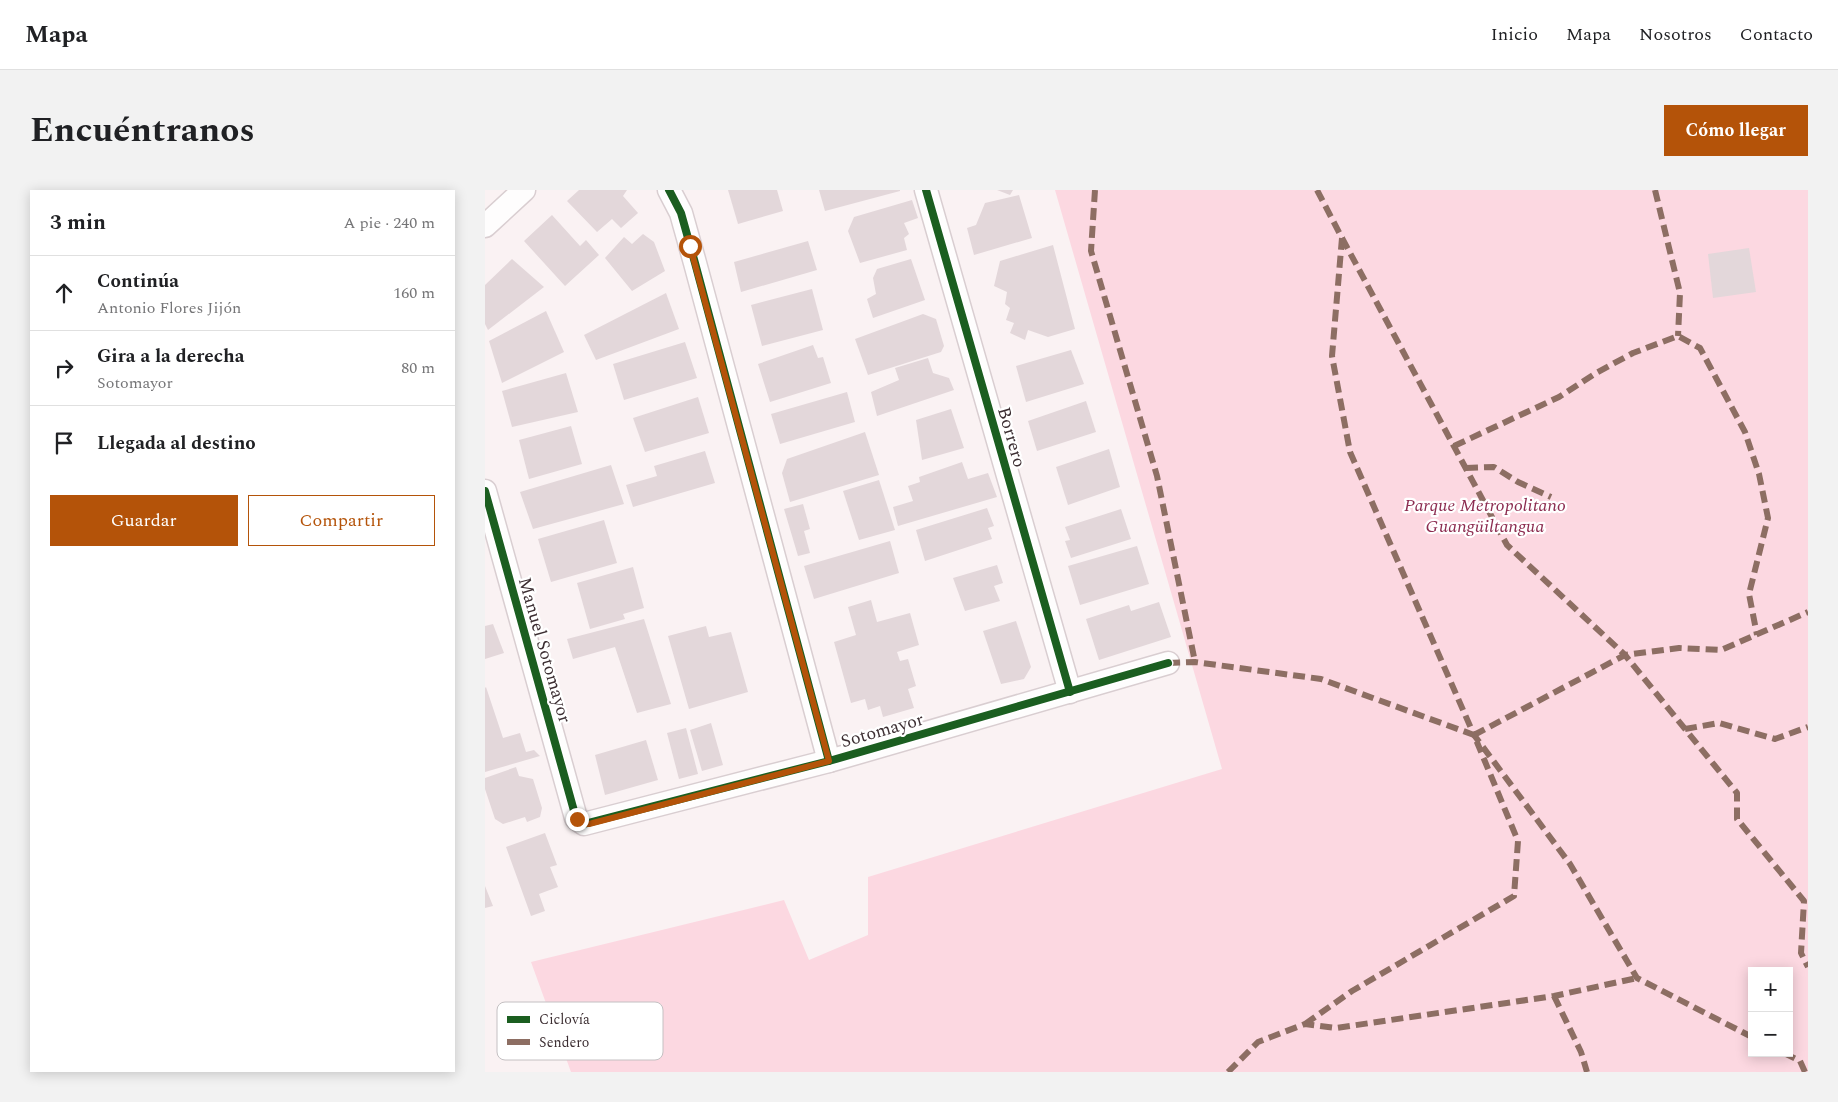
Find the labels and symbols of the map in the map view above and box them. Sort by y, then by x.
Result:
route start [679,235,702,258]
street label: Borrero [990,404,1033,470]
park label: Parque Metropolitano Guangüiltangua [1404,492,1566,540]
street label: Manuel Sotomayor [511,574,578,726]
street label: Sotomayor [837,706,927,755]
route end [566,808,589,831]
legend [497,1002,663,1060]
text: Ciclovía [539,1009,590,1030]
text: Sendero [539,1032,589,1053]

